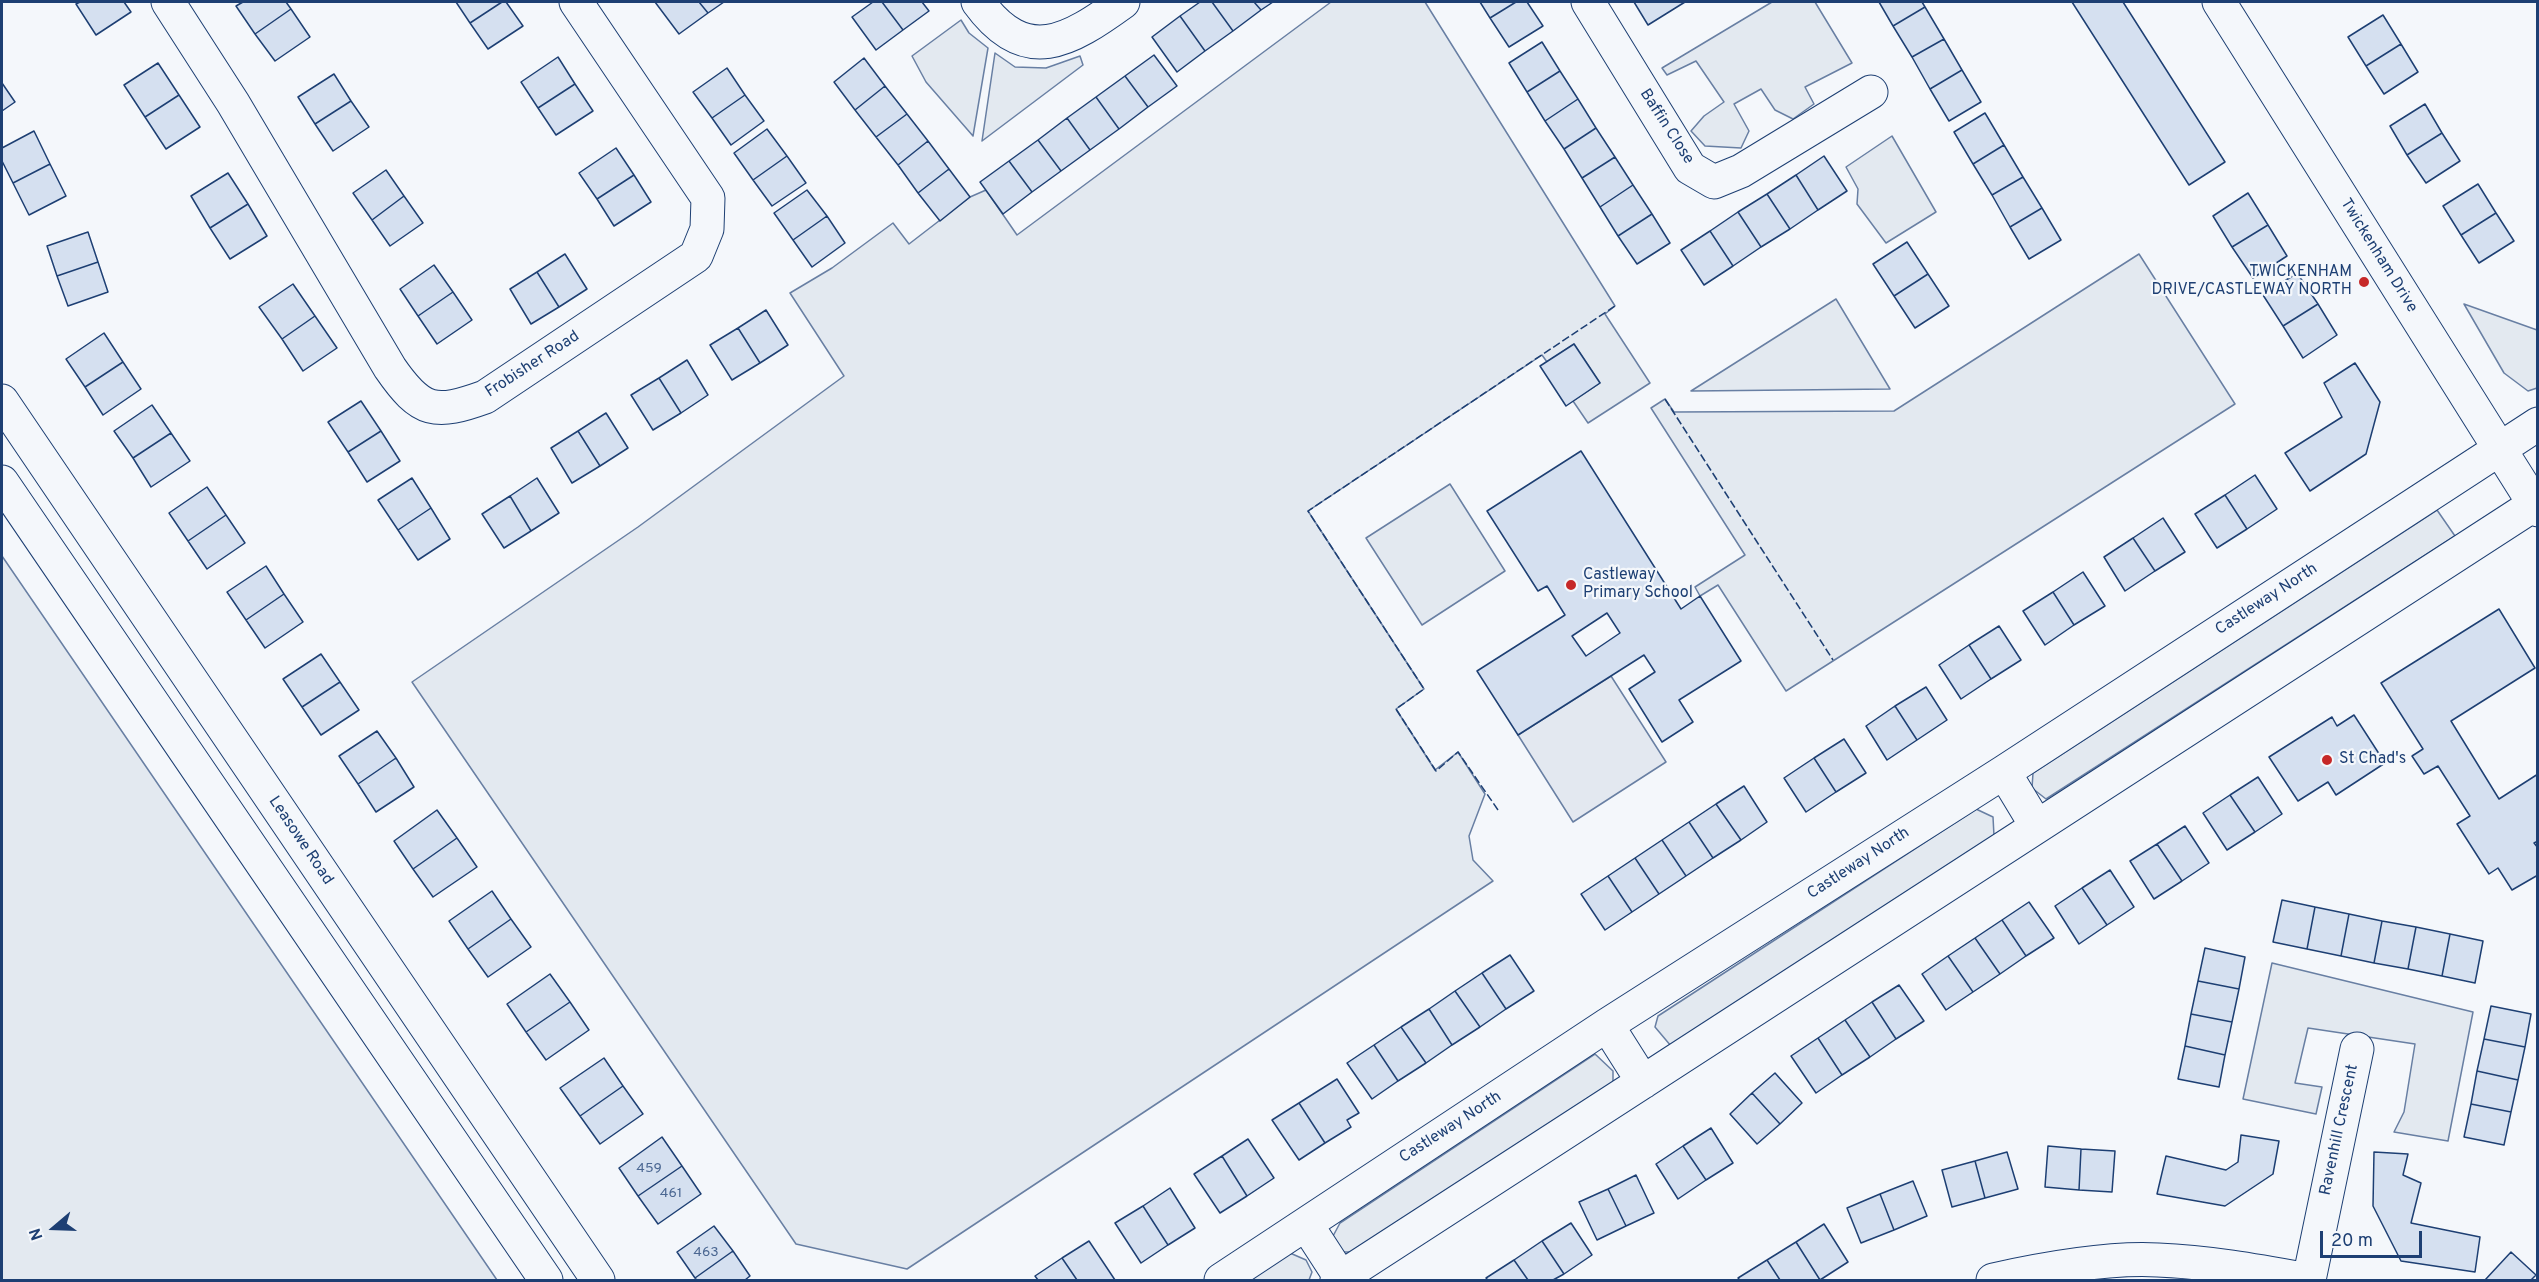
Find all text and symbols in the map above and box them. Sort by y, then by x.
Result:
street label: Baffin Close [1635,86,1697,168]
street label: Twickenham Drive [2335,195,2421,317]
place label: TWICKENHAM DRIVE/CASTLEWAY NORTH [2151,263,2352,301]
marker: TWICKENHAM DRIVE/CASTLEWAY NORTH [2357,275,2371,289]
street label: Frobisher Road [482,327,584,403]
street label: Castleway North [2212,560,2322,640]
place label: Castleway Primary School [1583,566,1693,604]
marker: Castleway Primary School [1564,578,1578,592]
place label: St Chad's [2339,750,2406,770]
marker: St Chad's [2320,753,2334,767]
street label: Leasowe Road [263,793,337,889]
street label: Castleway North [1804,824,1914,904]
street label: Ravenhill Crescent [2317,1063,2363,1197]
street label: Castleway North [1396,1088,1506,1168]
house number: 459 [636,1161,662,1177]
house number: 461 [660,1186,682,1202]
north arrow [24,1198,84,1258]
scale bar [2323,1219,2425,1257]
text: N [26,1225,48,1243]
text: 20 m [2331,1230,2373,1253]
house number: 463 [693,1245,719,1261]

